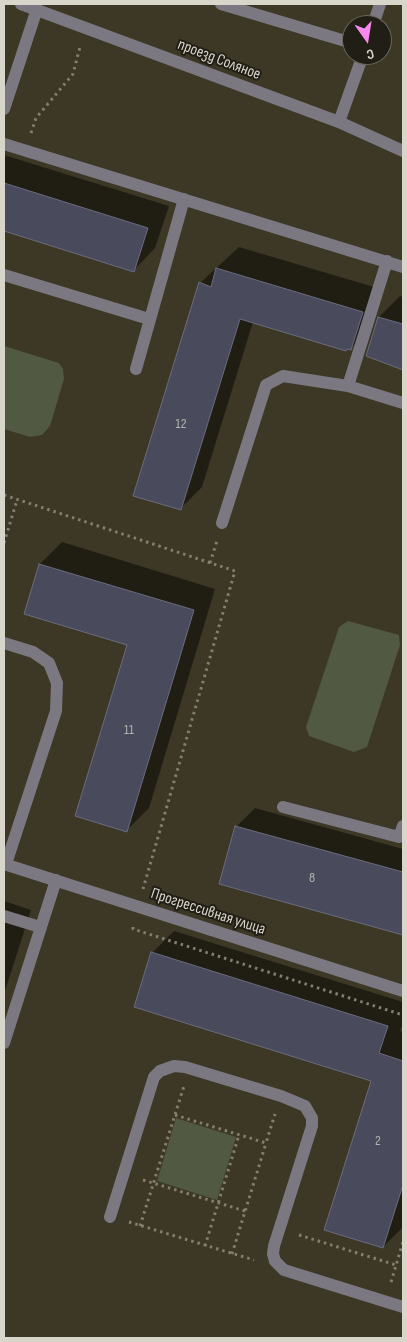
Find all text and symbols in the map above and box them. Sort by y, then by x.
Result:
north arrow [342,15,392,65]
street label: проезд Соляное [175,35,263,85]
text: С [365,45,376,63]
house number: 12 [176,416,186,432]
house number: 11 [124,722,134,738]
house number: 8 [309,870,315,886]
street label: Прогрессивная улица [148,884,268,940]
house number: 2 [375,1133,381,1149]

